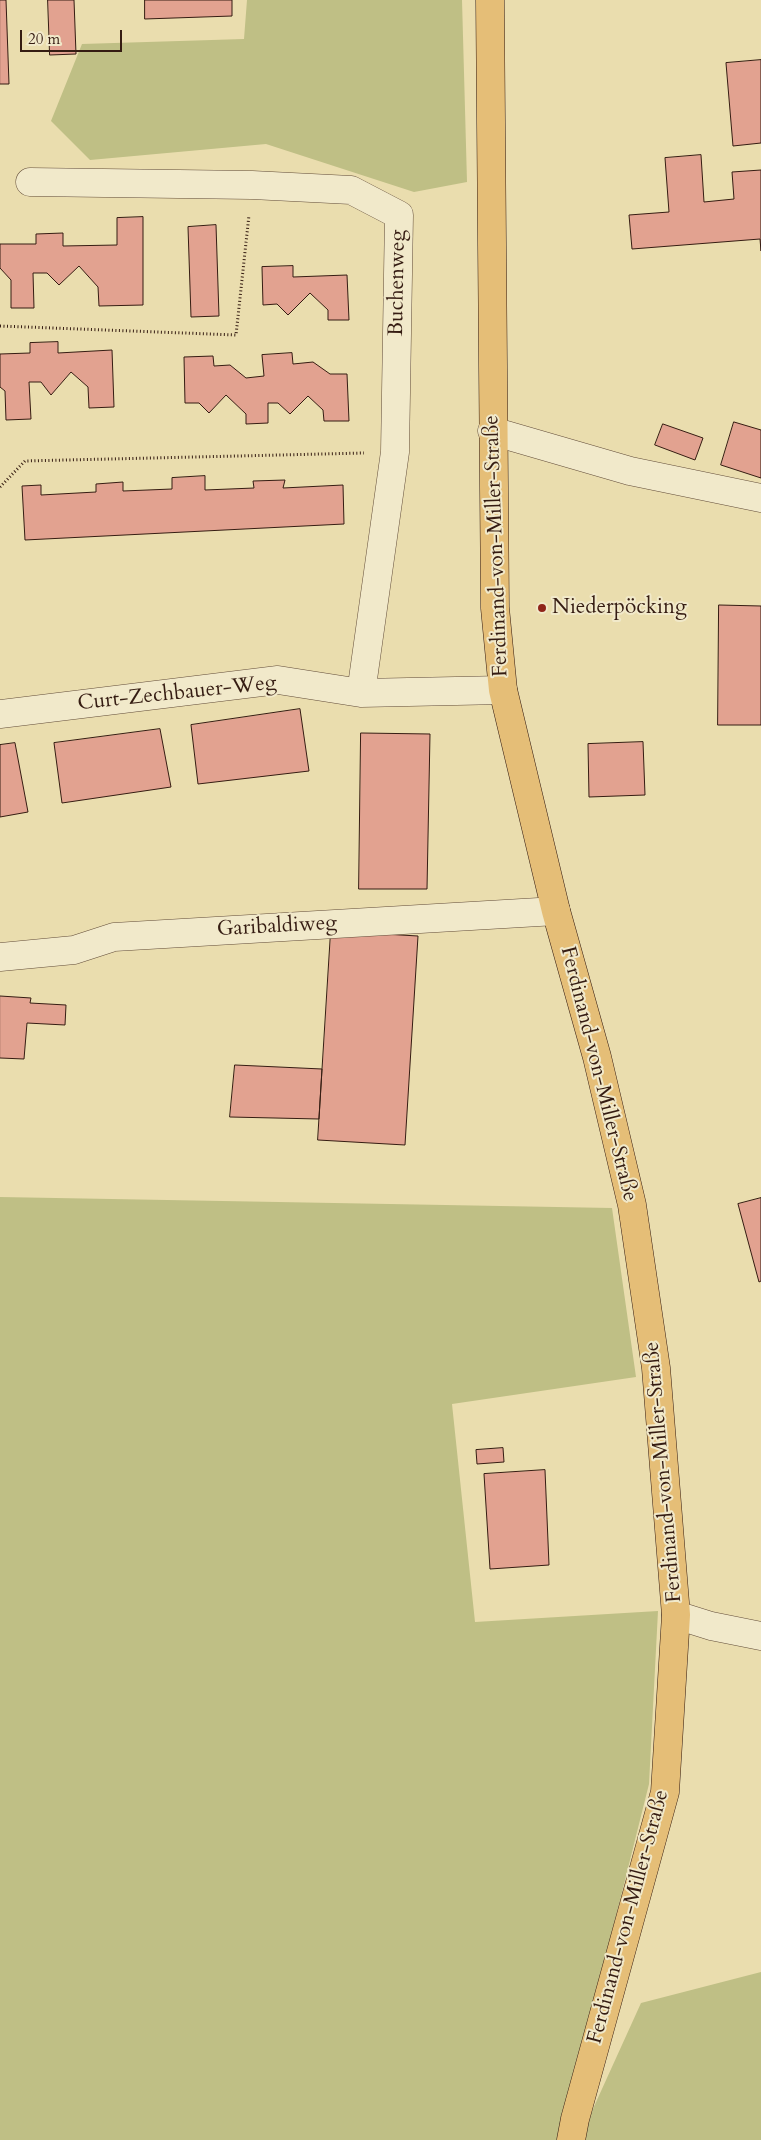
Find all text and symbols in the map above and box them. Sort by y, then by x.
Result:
scale bar [22,20,125,52]
text: 20 m [28,29,60,49]
street label: Buchenweg [384,230,412,336]
street label: Ferdinand-von-Miller-Straße [480,415,514,677]
place label: Niederpöcking [552,595,687,621]
marker: Niederpöcking [536,602,548,614]
street label: Curt-Zechbauer-Weg [76,671,278,717]
street label: Garibaldiweg [216,911,338,943]
street label: Ferdinand-von-Miller-Straße [554,944,642,1204]
street label: Ferdinand-von-Miller-Straße [640,1340,688,1604]
street label: Ferdinand-von-Miller-Straße [583,1787,675,2047]

